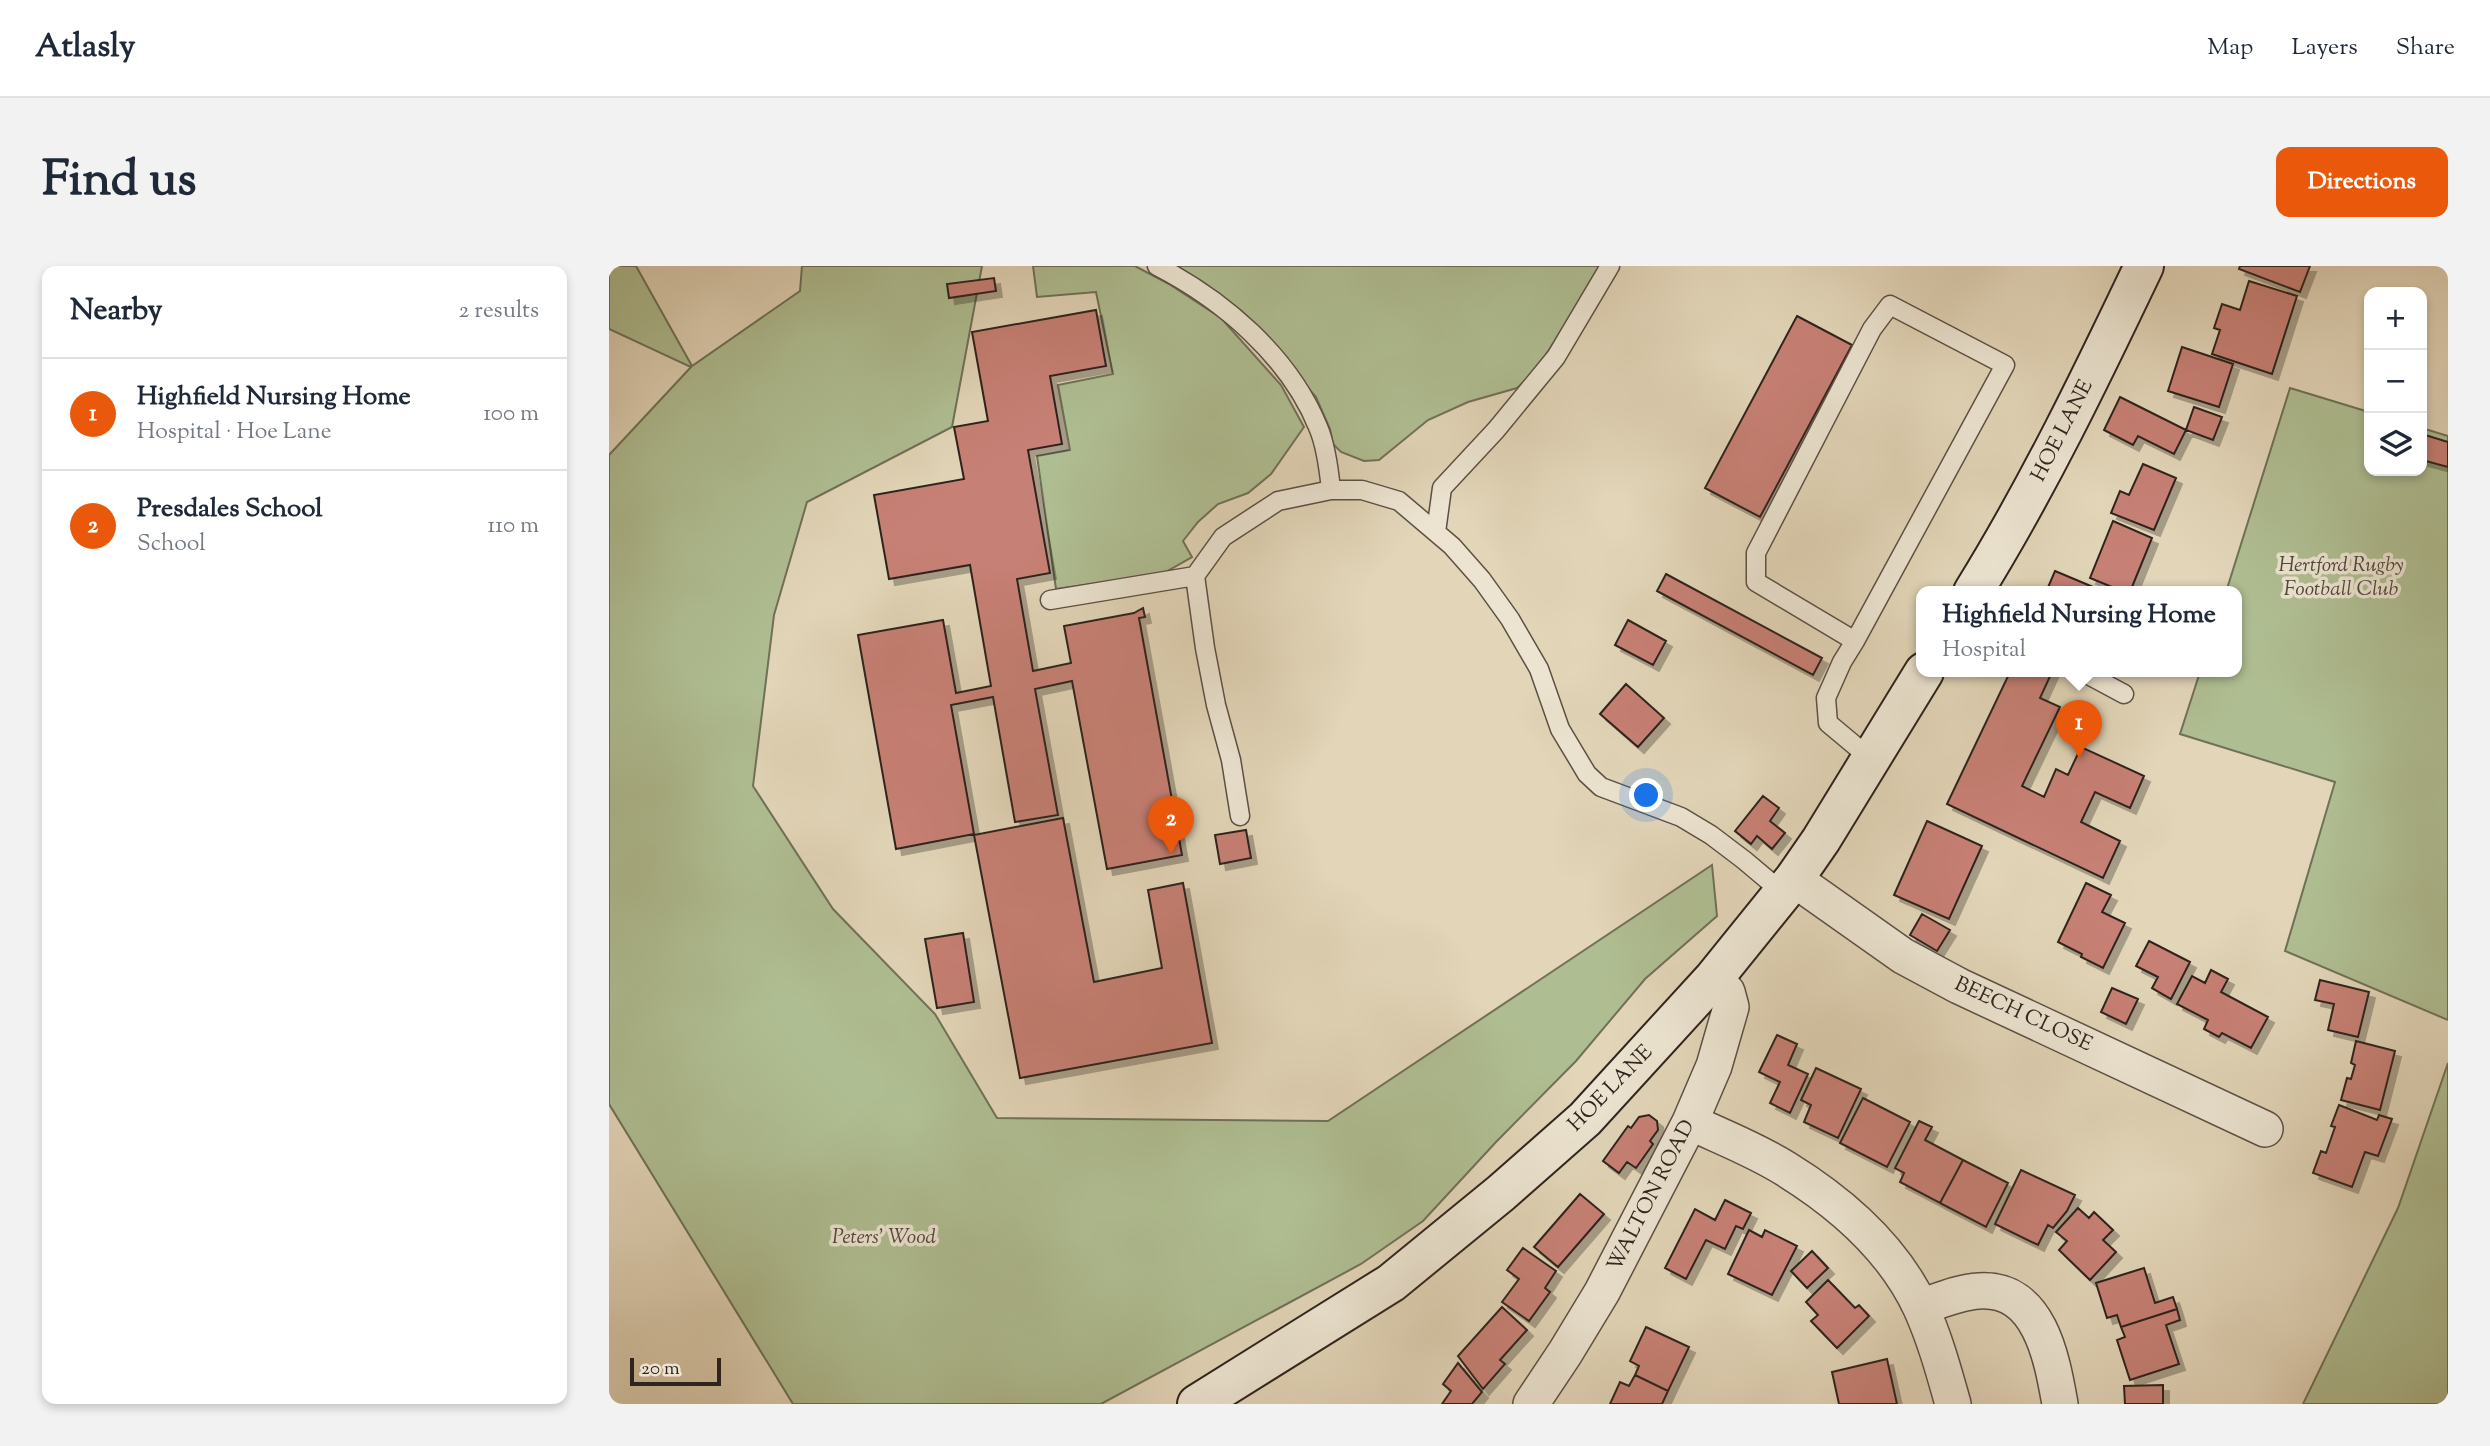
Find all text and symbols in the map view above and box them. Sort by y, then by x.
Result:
text: Atlasly [35,24,135,72]
text: Map [2207,31,2253,65]
text: Layers [2291,31,2358,65]
text: Share [2396,31,2455,65]
text: Find us [42,147,196,217]
button: Directions [2276,147,2448,217]
map controls [2364,287,2427,476]
button: + [2364,287,2427,350]
text: Nearby [70,290,162,333]
text: 2 results [459,295,539,328]
button: − [2364,350,2427,413]
street label: HOE LANE [2024,375,2102,487]
text: Highfield Nursing Home [137,379,411,416]
text: 1 [89,398,97,431]
text: 100 m [483,398,539,431]
button: layers [2364,413,2427,476]
text: Hospital · Hoe Lane [137,416,331,449]
text: Presdales School [137,491,323,528]
text: 2 [88,510,98,543]
text: 110 m [488,510,539,543]
text: School [137,528,206,561]
park label: Hertford Rugby Football Club [2278,551,2404,605]
popup [1916,586,2242,677]
text: Highfield Nursing Home [1942,597,2216,634]
text: Hospital [1942,634,2026,667]
pin: 1 [2056,700,2102,758]
your location [1629,778,1663,812]
pin: 2 [1148,796,1194,854]
street label: BEECH CLOSE [1949,970,2097,1060]
street label: HOE LANE [1562,1038,1661,1139]
street label: WALTON ROAD [1601,1115,1703,1277]
park label: Peters' Wood [832,1223,937,1253]
scale bar [630,1355,721,1387]
text: 20 m [641,1356,680,1383]

